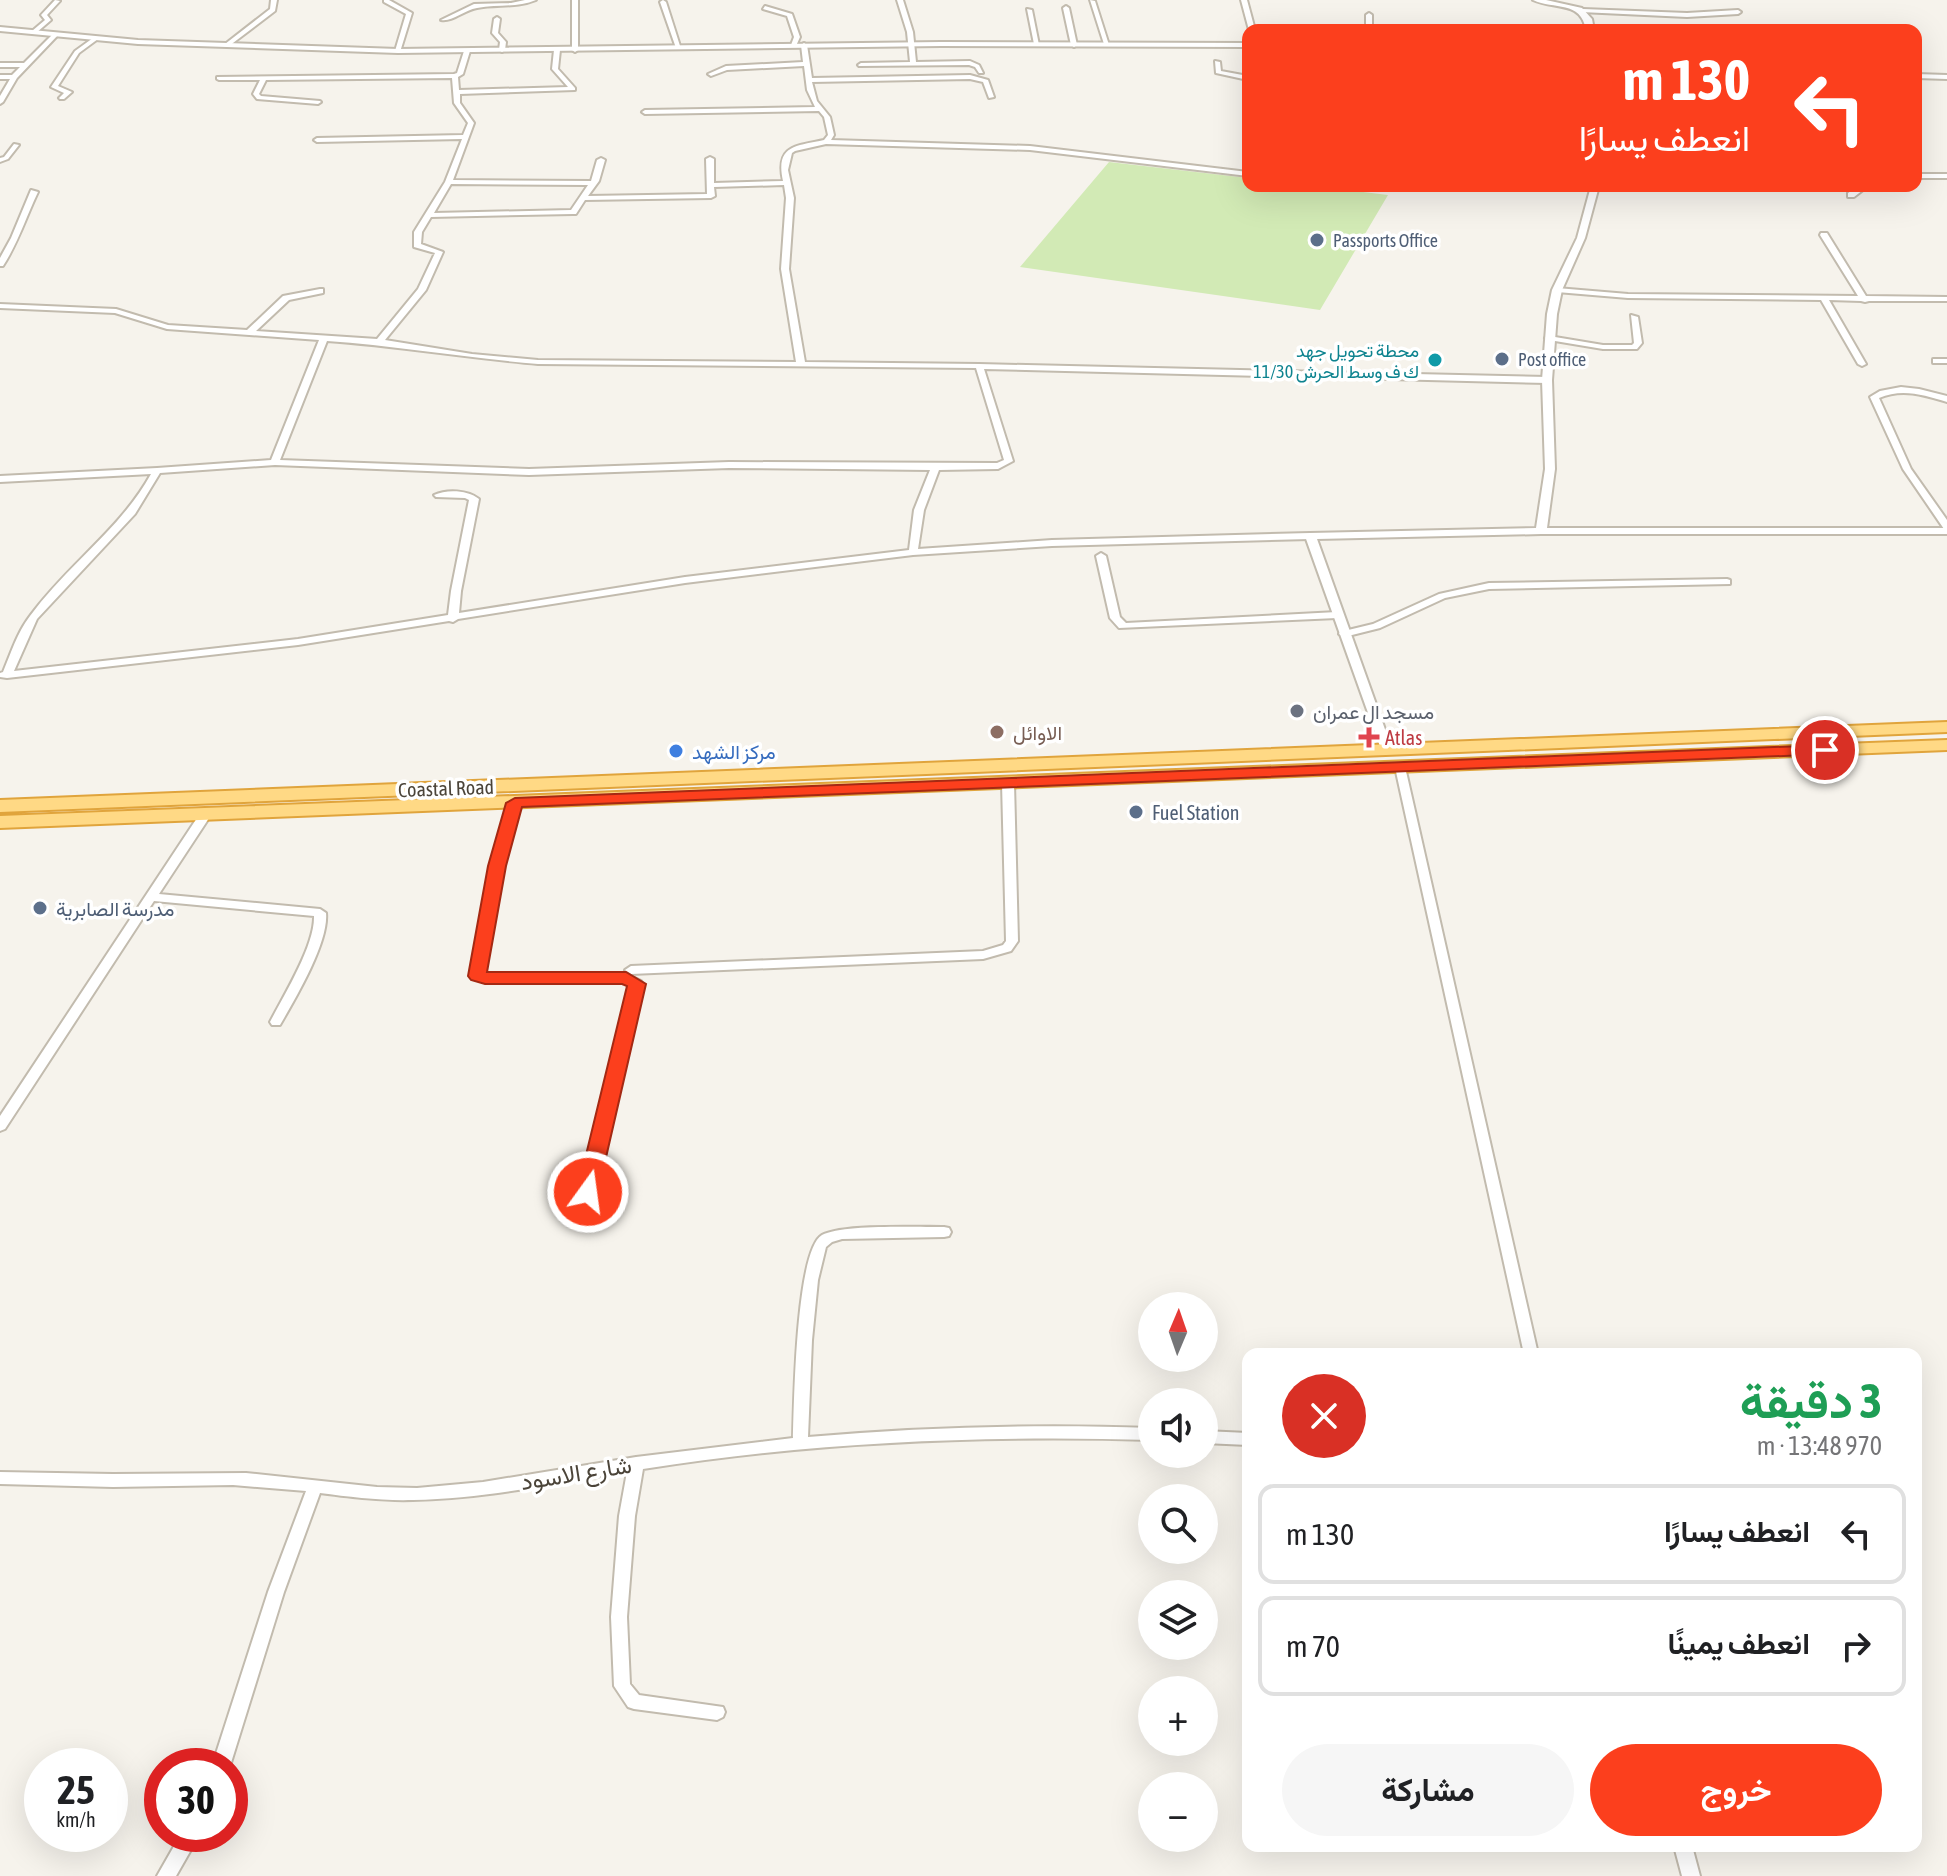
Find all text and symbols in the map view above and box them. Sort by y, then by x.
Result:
text: 130 m [1623,48,1750,112]
icon: left [1778,56,1882,160]
text: انعطف يسارًا [1579,117,1750,159]
place label: Passports Office [1333,230,1438,251]
marker: Passports Office [1308,231,1326,249]
place label: محطة تحويل جهد 11/30 ك ف وسط الحرش [1253,340,1419,383]
place label: Post office [1518,349,1586,370]
marker: Post office [1493,350,1511,368]
marker: محطة تحويل جهد 11/30 ك ف وسط الحرش [1426,351,1444,369]
place label: مسجد ال عمران [1313,700,1434,725]
marker: مسجد ال عمران [1288,702,1306,720]
pin [1791,716,1859,784]
place label: الاوائل [1013,721,1062,746]
marker: الاوائل [988,723,1006,741]
place label: Atlas [1385,726,1422,749]
marker: Atlas [1360,728,1378,746]
icon: arrive [1803,728,1847,772]
place label: مركز الشهد [692,740,776,765]
marker: مركز الشهد [667,742,685,760]
street label: Coastal Road [398,775,494,801]
place label: Fuel Station [1152,801,1240,824]
marker: Fuel Station [1127,803,1145,821]
place label: مدرسة الصابرية [56,897,175,922]
marker: مدرسة الصابرية [31,899,49,917]
position arrow [546,1150,630,1234]
north arrow [1138,1292,1218,1372]
map controls [1138,1292,1218,1852]
text: 3 دقيقة [1740,1373,1882,1428]
button: close [1282,1374,1366,1458]
button: sound [1138,1388,1218,1468]
text: 970 m · 13:48 [1757,1431,1882,1461]
street label: شارع الاسود [519,1451,634,1498]
button: search [1138,1484,1218,1564]
icon: left [1834,1512,1878,1556]
text: انعطف يسارًا [1664,1514,1810,1548]
text: 130 m [1286,1517,1354,1551]
button: layers [1138,1580,1218,1660]
icon: right [1834,1624,1878,1668]
text: انعطف يمينًا [1668,1626,1810,1660]
text: 70 m [1286,1629,1340,1663]
button: + [1138,1676,1218,1756]
button: مشاركة [1282,1744,1574,1836]
button: خروج [1590,1744,1882,1836]
speed limit sign: 30 [144,1748,248,1852]
text: 25 [57,1767,95,1812]
button: − [1138,1772,1218,1852]
text: km/h [56,1808,96,1831]

